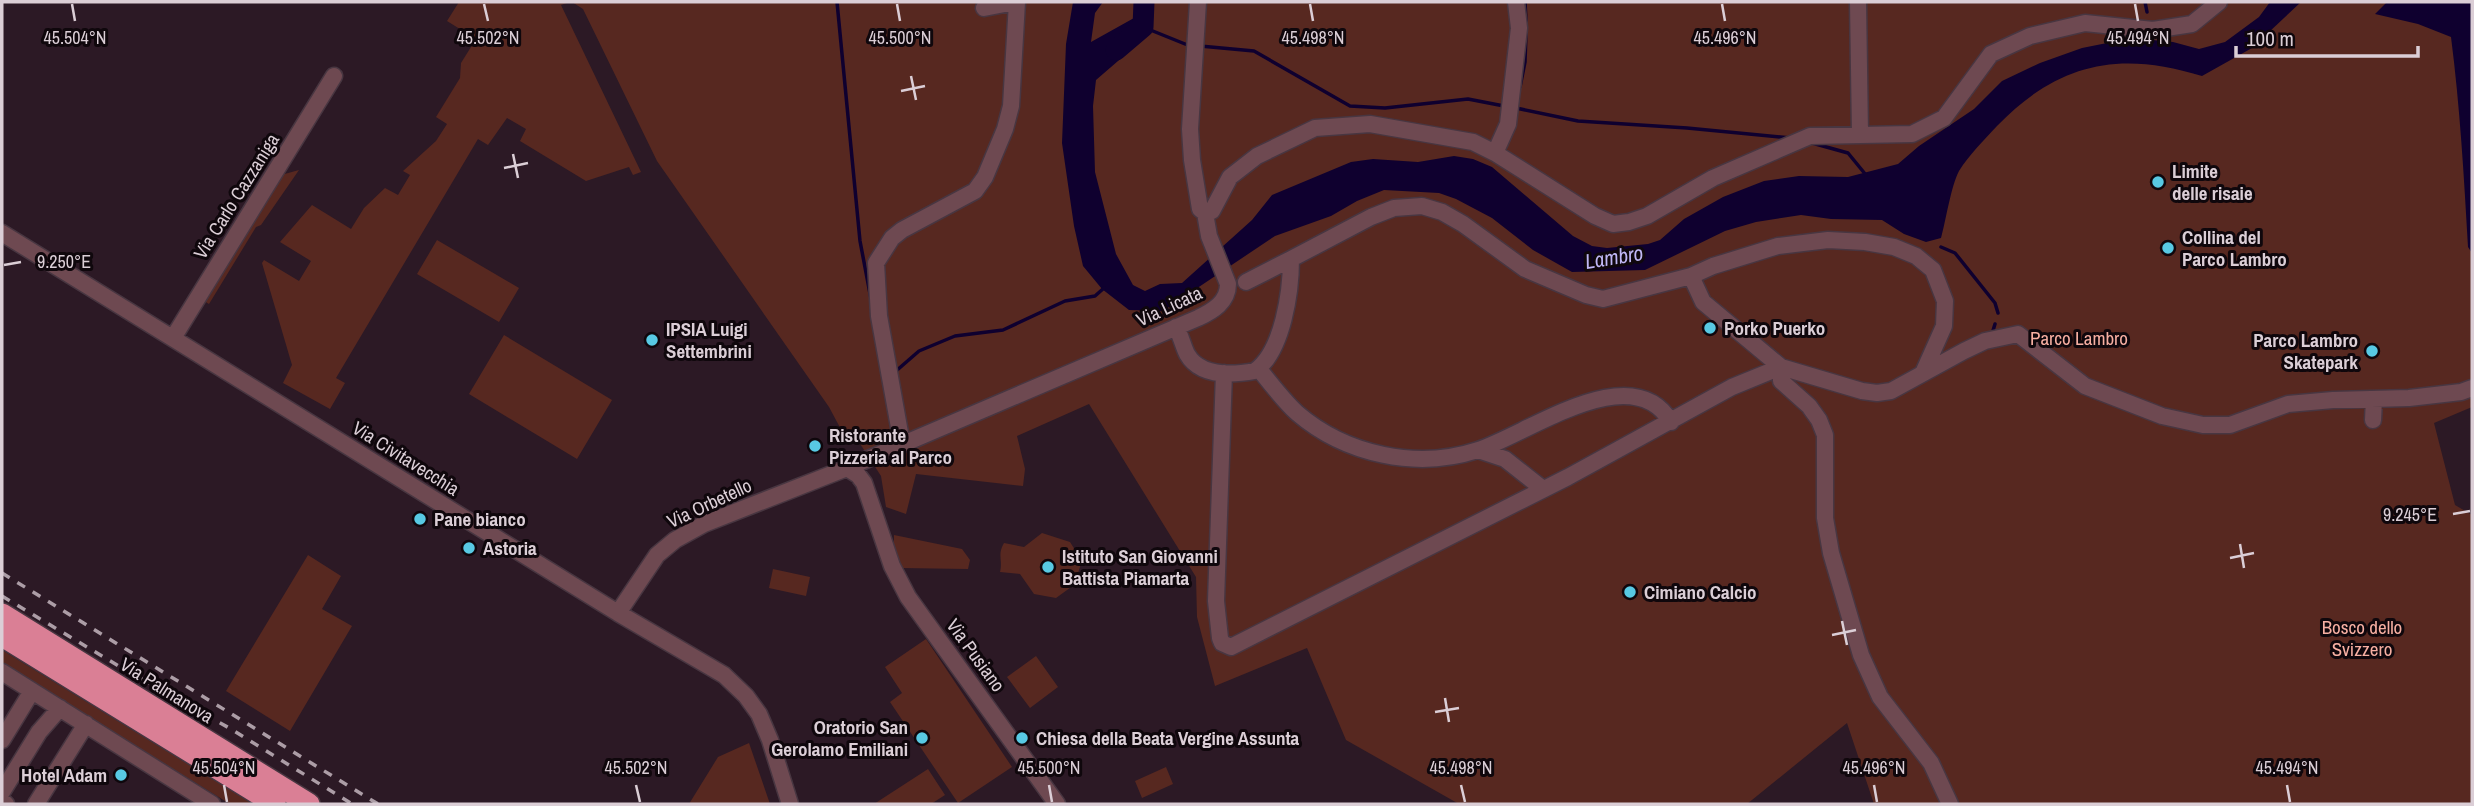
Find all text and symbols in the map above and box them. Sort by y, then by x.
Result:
scale bar [2236,14,2418,58]
text: 100 m [2246,24,2294,53]
text: 45.504°N [44,25,107,50]
text: 45.502°N [457,25,520,50]
text: 45.500°N [869,25,932,50]
text: 45.498°N [1282,25,1345,50]
text: 45.496°N [1694,25,1757,50]
text: 45.494°N [2107,25,2170,50]
street label: Via Carlo Cazzaniga [187,128,285,264]
place label: Limite delle risaie [2172,158,2253,206]
marker: Limite delle risaie [2150,174,2166,190]
place label: Collina del Parco Lambro [2182,224,2287,272]
water label: Lambro [1583,238,1645,276]
marker: Collina del Parco Lambro [2160,240,2176,256]
text: 9.250°E [37,249,91,274]
street label: Via Licata [1132,279,1206,333]
place label: Porko Puerko [1724,315,1825,341]
place label: IPSIA Luigi Settembrini [666,316,752,364]
marker: Porko Puerko [1702,320,1718,336]
park label: Parco Lambro [2030,325,2128,351]
place label: Parco Lambro Skatepark [2253,327,2358,375]
marker: IPSIA Luigi Settembrini [644,332,660,348]
marker: Parco Lambro Skatepark [2364,343,2380,359]
street label: Via Civitavecchia [347,415,465,501]
place label: Ristorante Pizzeria al Parco [829,422,952,470]
marker: Ristorante Pizzeria al Parco [807,438,823,454]
street label: Via Orbetello [662,472,756,534]
text: 9.245°E [2383,502,2437,527]
place label: Pane bianco [434,506,526,532]
marker: Pane bianco [412,511,428,527]
place label: Astoria [483,535,537,561]
marker: Astoria [461,540,477,556]
place label: Istituto San Giovanni Battista Piamarta [1062,543,1218,591]
marker: Istituto San Giovanni Battista Piamarta [1040,559,1056,575]
place label: Cimiano Calcio [1644,579,1757,605]
marker: Cimiano Calcio [1622,584,1638,600]
street label: Via Pusiano [941,613,1011,697]
park label: Bosco dello Svizzero [2322,614,2402,662]
street label: Via Palmanova [115,651,219,729]
place label: Oratorio San Gerolamo Emiliani [771,714,908,762]
place label: Chiesa della Beata Vergine Assunta [1036,725,1300,751]
marker: Oratorio San Gerolamo Emiliani [914,730,930,746]
marker: Chiesa della Beata Vergine Assunta [1014,730,1030,746]
text: 45.504°N [193,755,256,780]
text: 45.502°N [605,755,668,780]
text: 45.500°N [1018,755,1081,780]
text: 45.498°N [1430,755,1493,780]
text: 45.496°N [1843,755,1906,780]
text: 45.494°N [2256,755,2319,780]
place label: Hotel Adam [21,762,107,788]
marker: Hotel Adam [113,767,129,783]

